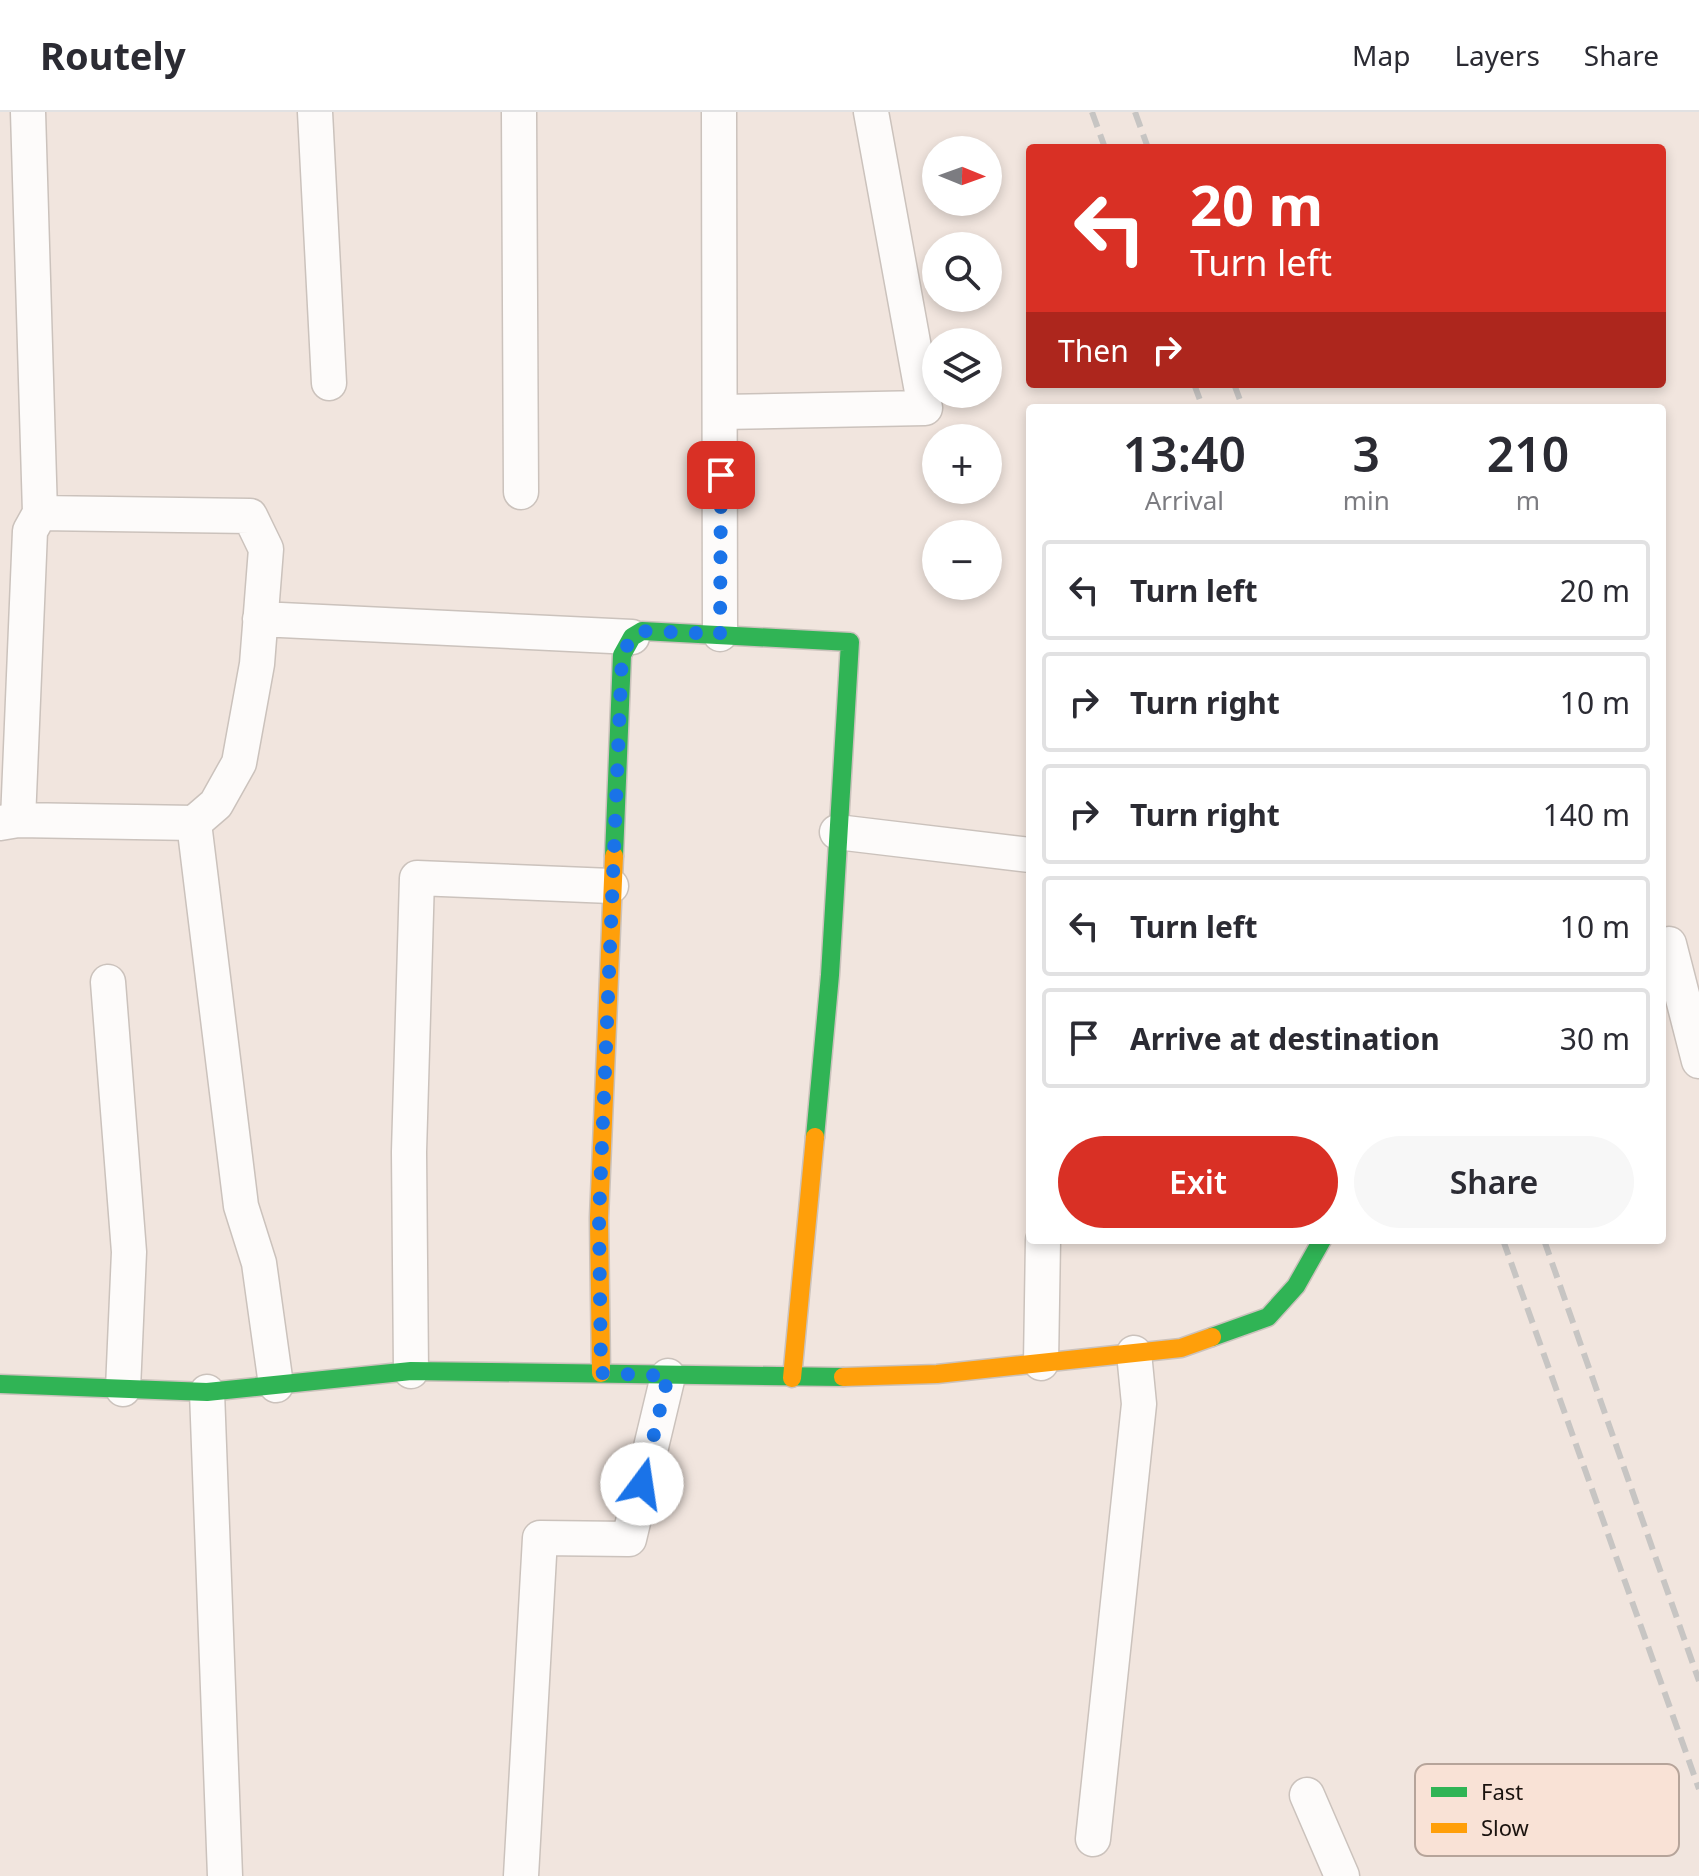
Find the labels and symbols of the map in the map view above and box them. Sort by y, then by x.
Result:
north arrow [922,136,1002,216]
pin [687,441,755,509]
position arrow [600,1442,684,1526]
legend [1415,1764,1679,1856]
text: Fast [1481,1776,1523,1806]
text: Slow [1481,1812,1530,1842]

